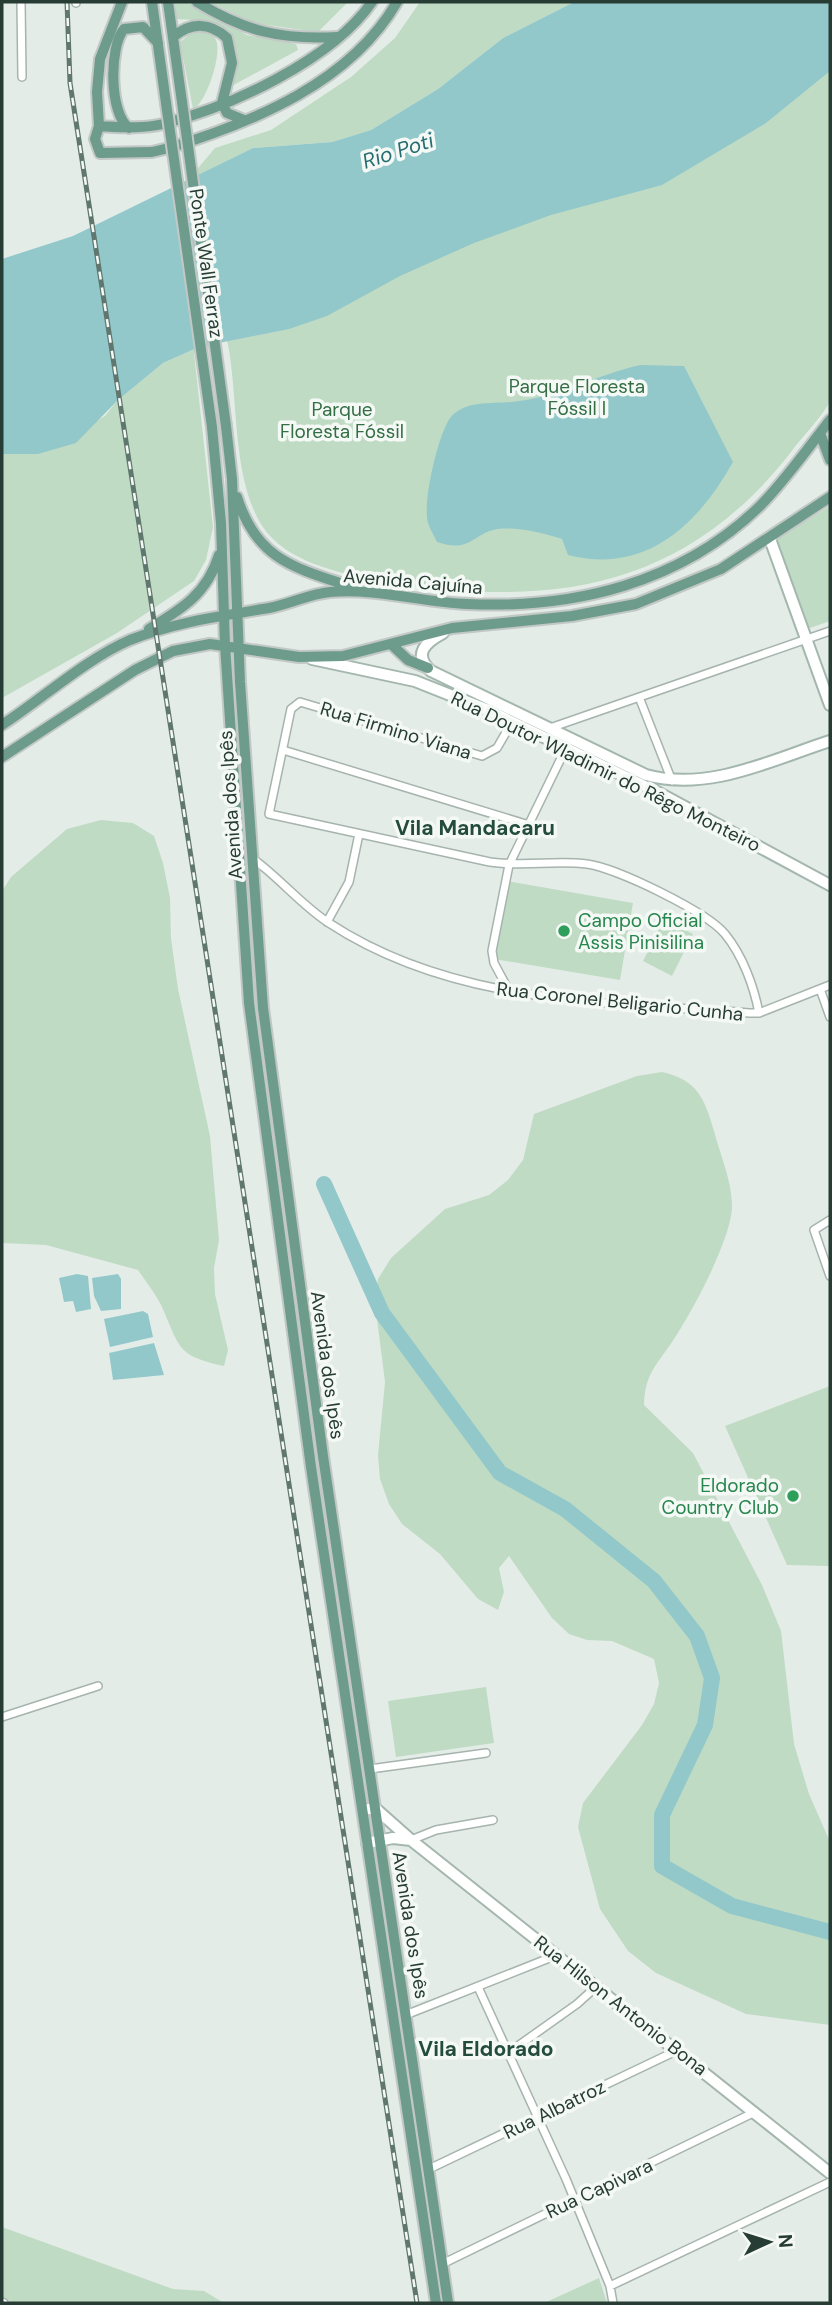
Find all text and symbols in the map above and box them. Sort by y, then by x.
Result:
water label: Rio Poti [359,126,438,176]
street label: Ponte Wall Ferraz [184,187,229,339]
park label: Parque Floresta Fóssil I [509,374,645,421]
park label: Parque Floresta Fóssil [280,397,404,444]
street label: Avenida Cajuína [342,563,484,600]
street label: Rua Doutor Wladimir do Rêgo Monteiro [447,685,765,857]
street label: Rua Firmino Viana [317,696,475,765]
street label: Avenida dos Ipês [213,730,248,880]
district label: Vila Mandacaru [395,814,555,842]
place label: Campo Oficial Assis Pinisilina [578,908,704,955]
marker: Campo Oficial Assis Pinisilina [556,923,572,939]
street label: Rua Coronel Beligario Cunha [495,976,745,1027]
street label: Avenida dos Ipês [305,1289,350,1441]
place label: Eldorado Country Club [662,1473,779,1520]
marker: Eldorado Country Club [785,1488,801,1504]
street label: Avenida dos Ipês [386,1849,435,2001]
street label: Rua Hilson Antonio Bona [529,1930,713,2081]
district label: Vila Eldorado [418,2035,554,2063]
street label: Rua Albatroz [499,2074,609,2145]
street label: Rua Capivara [542,2153,657,2224]
north arrow [734,2207,804,2277]
text: N [773,2233,798,2249]

